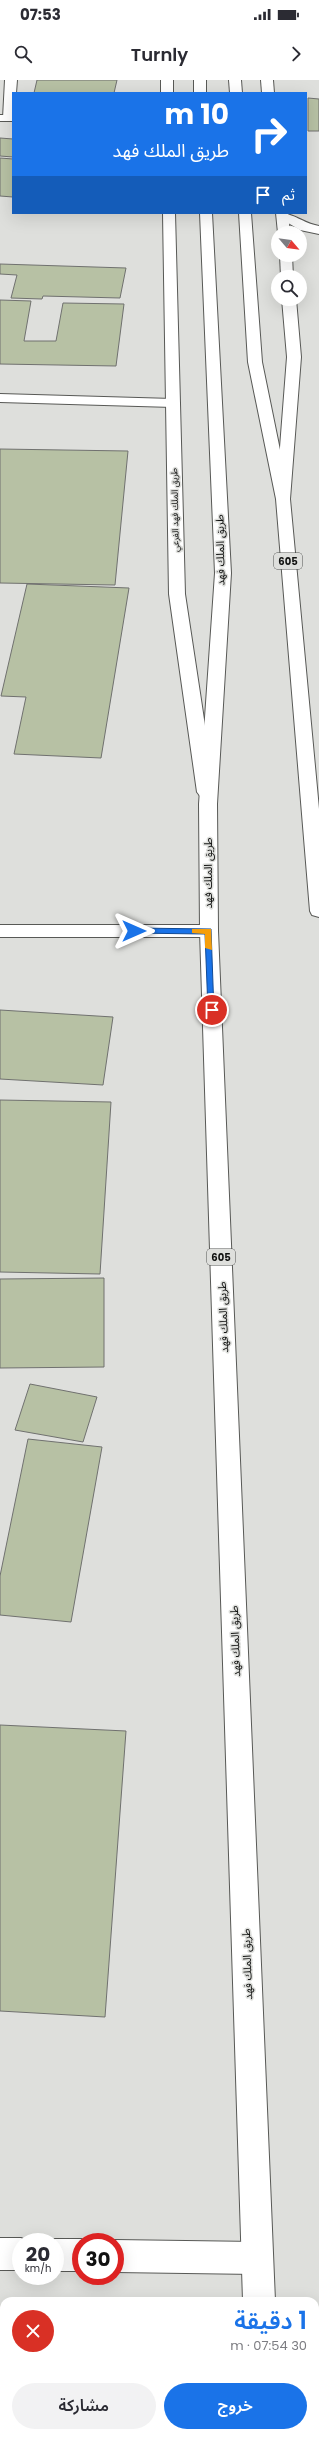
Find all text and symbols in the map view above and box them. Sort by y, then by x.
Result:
text: 07:53 [20,4,61,25]
text: Turnly [131,42,188,67]
icon: search [12,43,34,65]
icon: forward [285,43,307,65]
text: 10 m [165,95,229,134]
icon: right [243,108,295,160]
text: طريق الملك فهد [113,138,229,163]
icon: arrive [252,184,274,206]
text: ثم [282,184,295,205]
north arrow [271,226,307,262]
map controls [271,226,307,306]
button: search [271,270,307,306]
street label: طريق الملك فهد الفرعي [168,468,183,552]
street label: طريق الملك فهد [211,514,229,586]
road number: 605 [274,553,302,569]
street label: طريق الملك فهد [200,837,216,909]
position arrow [113,910,155,952]
pin [195,993,229,1027]
icon: arrive [201,999,223,1021]
road number: 605 [207,1249,235,1265]
street label: طريق الملك فهد [214,1281,232,1353]
street label: طريق الملك فهد [226,1605,244,1677]
street label: طريق الملك فهد [238,1928,256,2000]
speed limit sign: 30 [72,2233,124,2285]
text: 20 [26,2240,50,2268]
text: km/h [25,2261,51,2276]
text: 1 دقيقة [234,2304,307,2337]
button: close [12,2310,54,2352]
text: 30 m · 07:54 [230,2336,307,2355]
button: مشاركة [12,2383,156,2429]
button: خروج [164,2383,307,2429]

